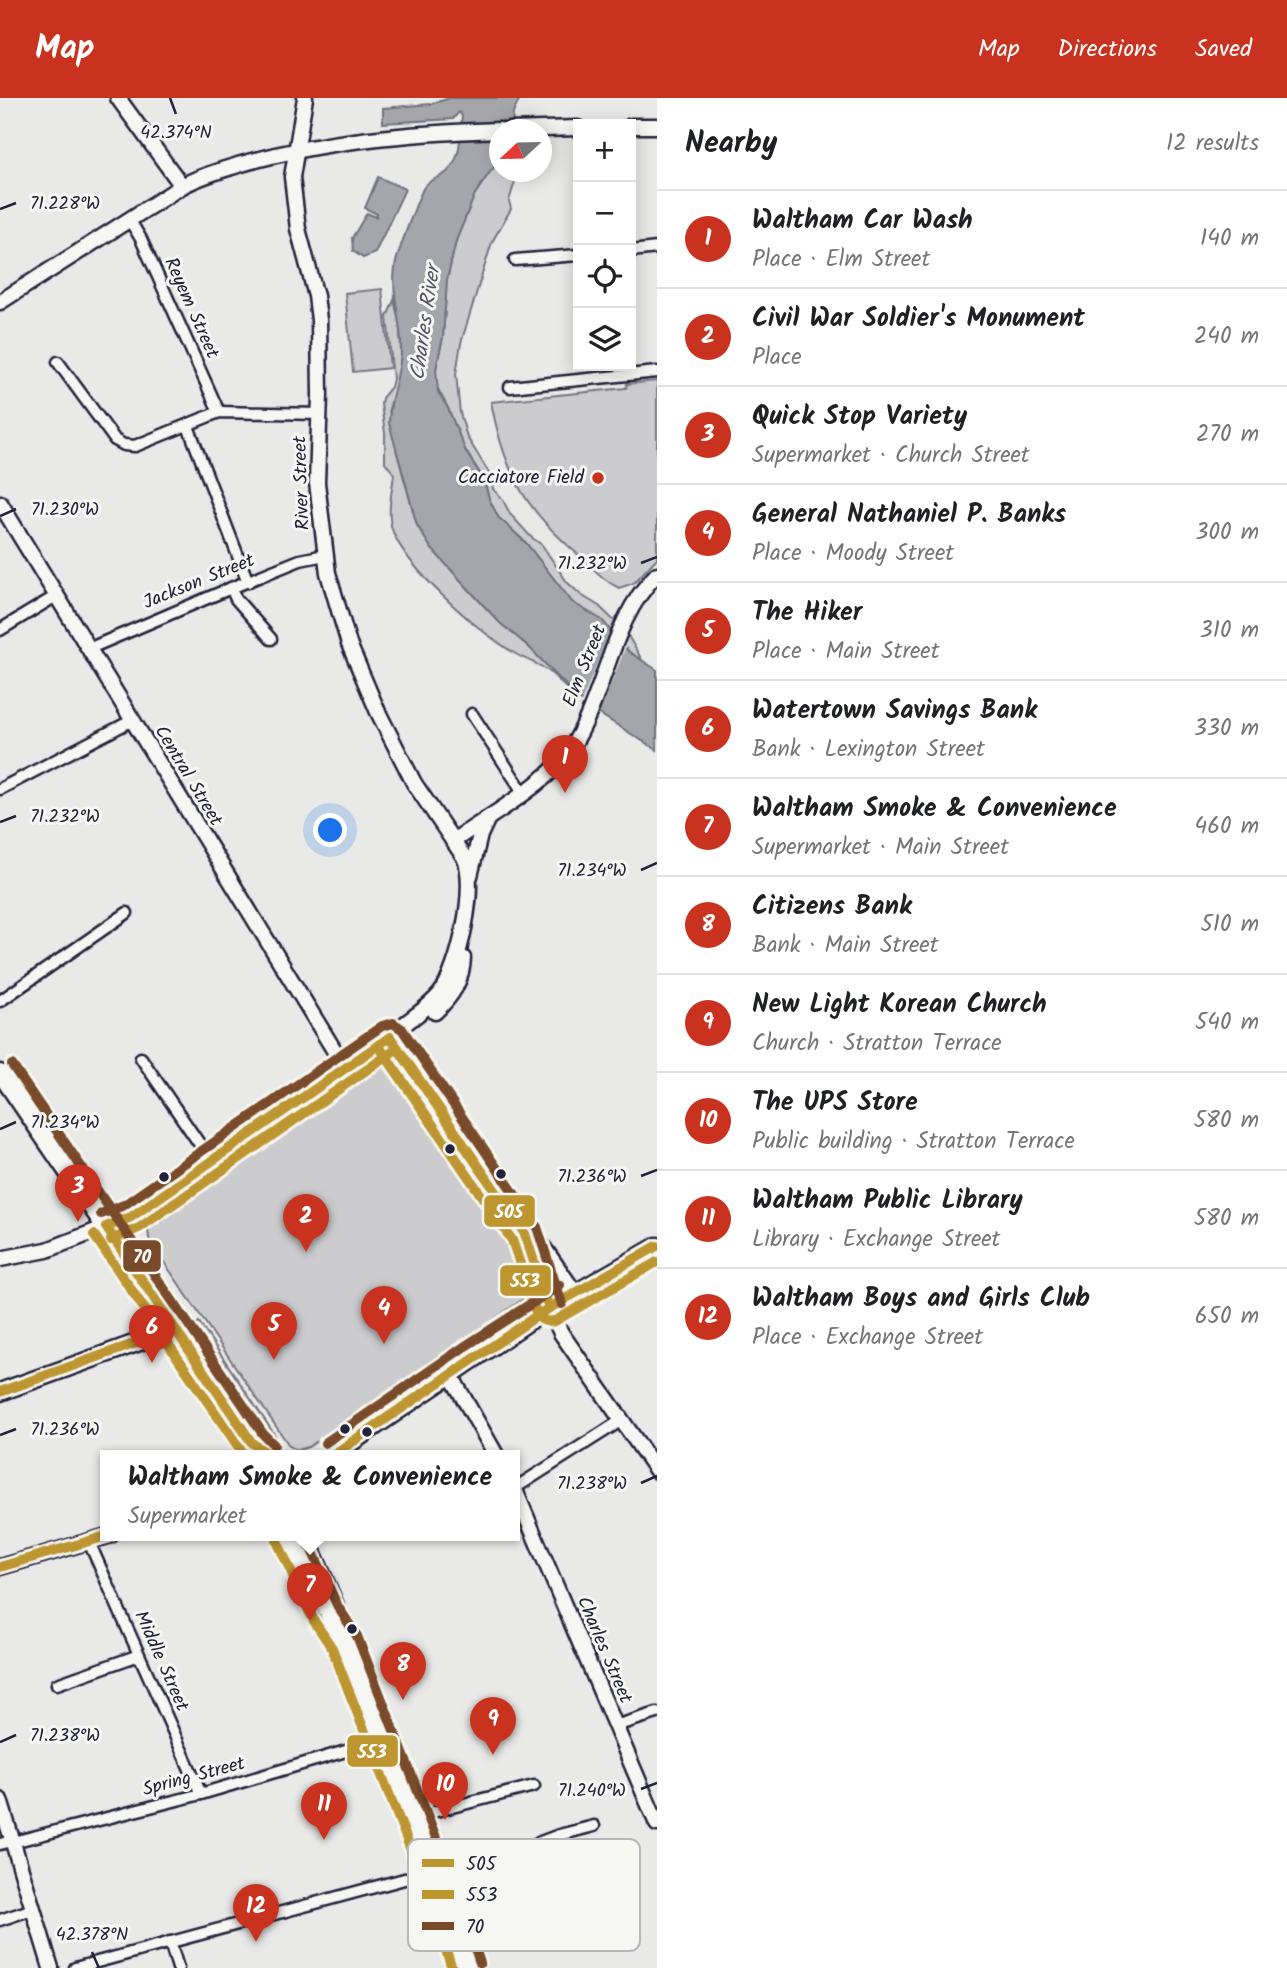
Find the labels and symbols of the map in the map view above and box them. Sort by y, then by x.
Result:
text: 42.374°N [140,119,212,148]
north arrow [489,119,552,182]
text: 71.228°W [30,190,100,219]
street label: Reyem Street [155,253,227,364]
water label: Charles River [402,260,451,382]
street label: River Street [285,435,319,531]
place label: Cacciatore Field [458,463,585,493]
marker: Cacciatore Field [590,470,606,486]
text: 71.230°W [31,496,99,525]
street label: Jackson Street [139,546,260,618]
text: 71.232°W [557,550,627,579]
street label: Elm Street [555,620,615,712]
street label: Central Street [146,720,230,833]
pin: 1 [542,735,588,793]
text: 71.232°W [30,803,100,832]
your location [313,813,347,847]
text: 71.234°W [557,857,627,886]
text: 71.234°W [30,1109,100,1138]
unlabelled marker [443,1142,457,1156]
text: 71.236°W [557,1163,627,1192]
pin: 3 [55,1164,101,1222]
unlabelled marker [494,1167,508,1181]
unlabelled marker [157,1170,171,1184]
pin: 2 [283,1194,329,1252]
line badge: 505 [483,1194,536,1228]
text: 505 [494,1198,525,1228]
line badge: 70 [122,1239,162,1273]
text: 70 [133,1243,152,1273]
line badge: 553 [499,1264,552,1297]
text: 553 [509,1267,540,1297]
pin: 4 [361,1286,407,1344]
pin: 5 [251,1302,297,1360]
pin: 6 [129,1305,175,1363]
text: 71.236°W [30,1416,100,1445]
unlabelled marker [338,1422,352,1436]
unlabelled marker [360,1425,374,1439]
text: 71.238°W [557,1470,627,1499]
pin: 7 [287,1563,333,1621]
street label: Charles Street [568,1592,640,1709]
street label: Middle Street [125,1606,197,1717]
unlabelled marker [345,1622,359,1636]
pin: 8 [380,1642,426,1700]
pin: 9 [470,1697,516,1755]
text: 71.238°W [30,1722,100,1751]
line badge: 553 [346,1734,399,1768]
text: 553 [356,1738,387,1768]
street label: Spring Street [139,1749,249,1805]
pin: 10 [422,1762,468,1820]
text: 71.240°W [558,1777,626,1806]
pin: 11 [301,1782,347,1840]
legend [408,1839,640,1951]
text: 505 [466,1850,498,1880]
text: 553 [466,1881,497,1911]
pin: 12 [233,1884,279,1942]
text: 70 [466,1913,484,1943]
text: 42.378°N [56,1921,128,1950]

